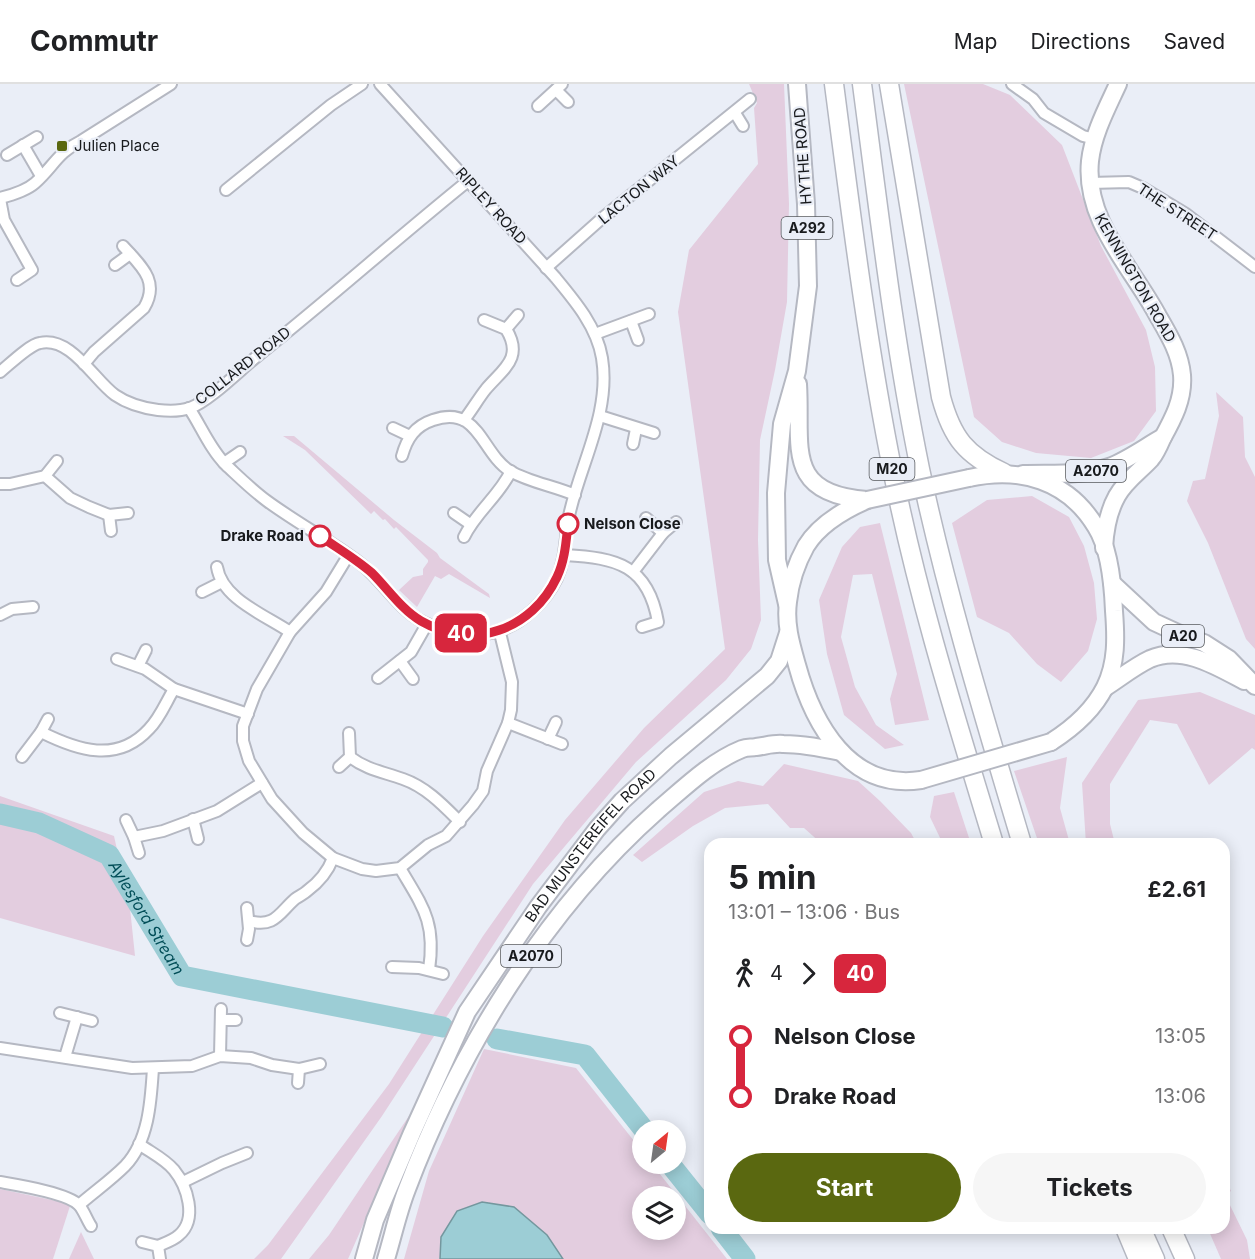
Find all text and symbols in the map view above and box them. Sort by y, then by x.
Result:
text: Commutr [30,24,158,58]
text: Map [954,29,997,54]
text: Directions [1030,29,1131,54]
text: Saved [1164,29,1225,54]
street label: HYTHE ROAD [790,107,815,205]
place label: Julien Place [74,136,159,155]
marker: Julien Place [55,139,69,153]
street label: LACTON WAY [594,151,683,228]
street label: RIPLEY ROAD [452,163,531,248]
street label: THE STREET [1134,179,1221,244]
street label: KENNINGTON ROAD [1091,210,1180,346]
road number: A292 [782,217,832,239]
street label: COLLARD ROAD [191,322,294,409]
road number: M20 [870,458,914,480]
road number: A2070 [1066,460,1126,482]
marker: Nelson Close [557,513,579,535]
place label: Nelson Close [584,514,681,533]
marker: Drake Road [309,525,331,547]
place label: Drake Road [221,526,304,545]
line badge: 40 [434,614,488,652]
text: 40 [447,621,475,646]
road number: A20 [1162,625,1204,647]
street label: BAD MUNSTEREIFEL ROAD [521,764,660,925]
water label: Aylesford Stream [104,856,189,978]
text: 5 min [728,857,817,897]
text: £2.61 [1148,876,1206,902]
text: 13:01 – 13:06 · Bus [728,900,900,924]
road number: A2070 [501,945,561,967]
icon: walk [728,957,761,990]
icon: forward [792,957,825,990]
text: 4 [770,961,783,985]
text: 40 [846,961,874,986]
text: Nelson Close [774,1023,916,1049]
text: 13:05 [1155,1024,1206,1048]
text: Drake Road [774,1083,896,1109]
text: 13:06 [1155,1084,1206,1108]
north arrow [632,1120,686,1174]
map controls [632,1120,686,1240]
button: Start [728,1153,961,1222]
button: Tickets [973,1153,1206,1222]
button: layers [632,1186,686,1240]

